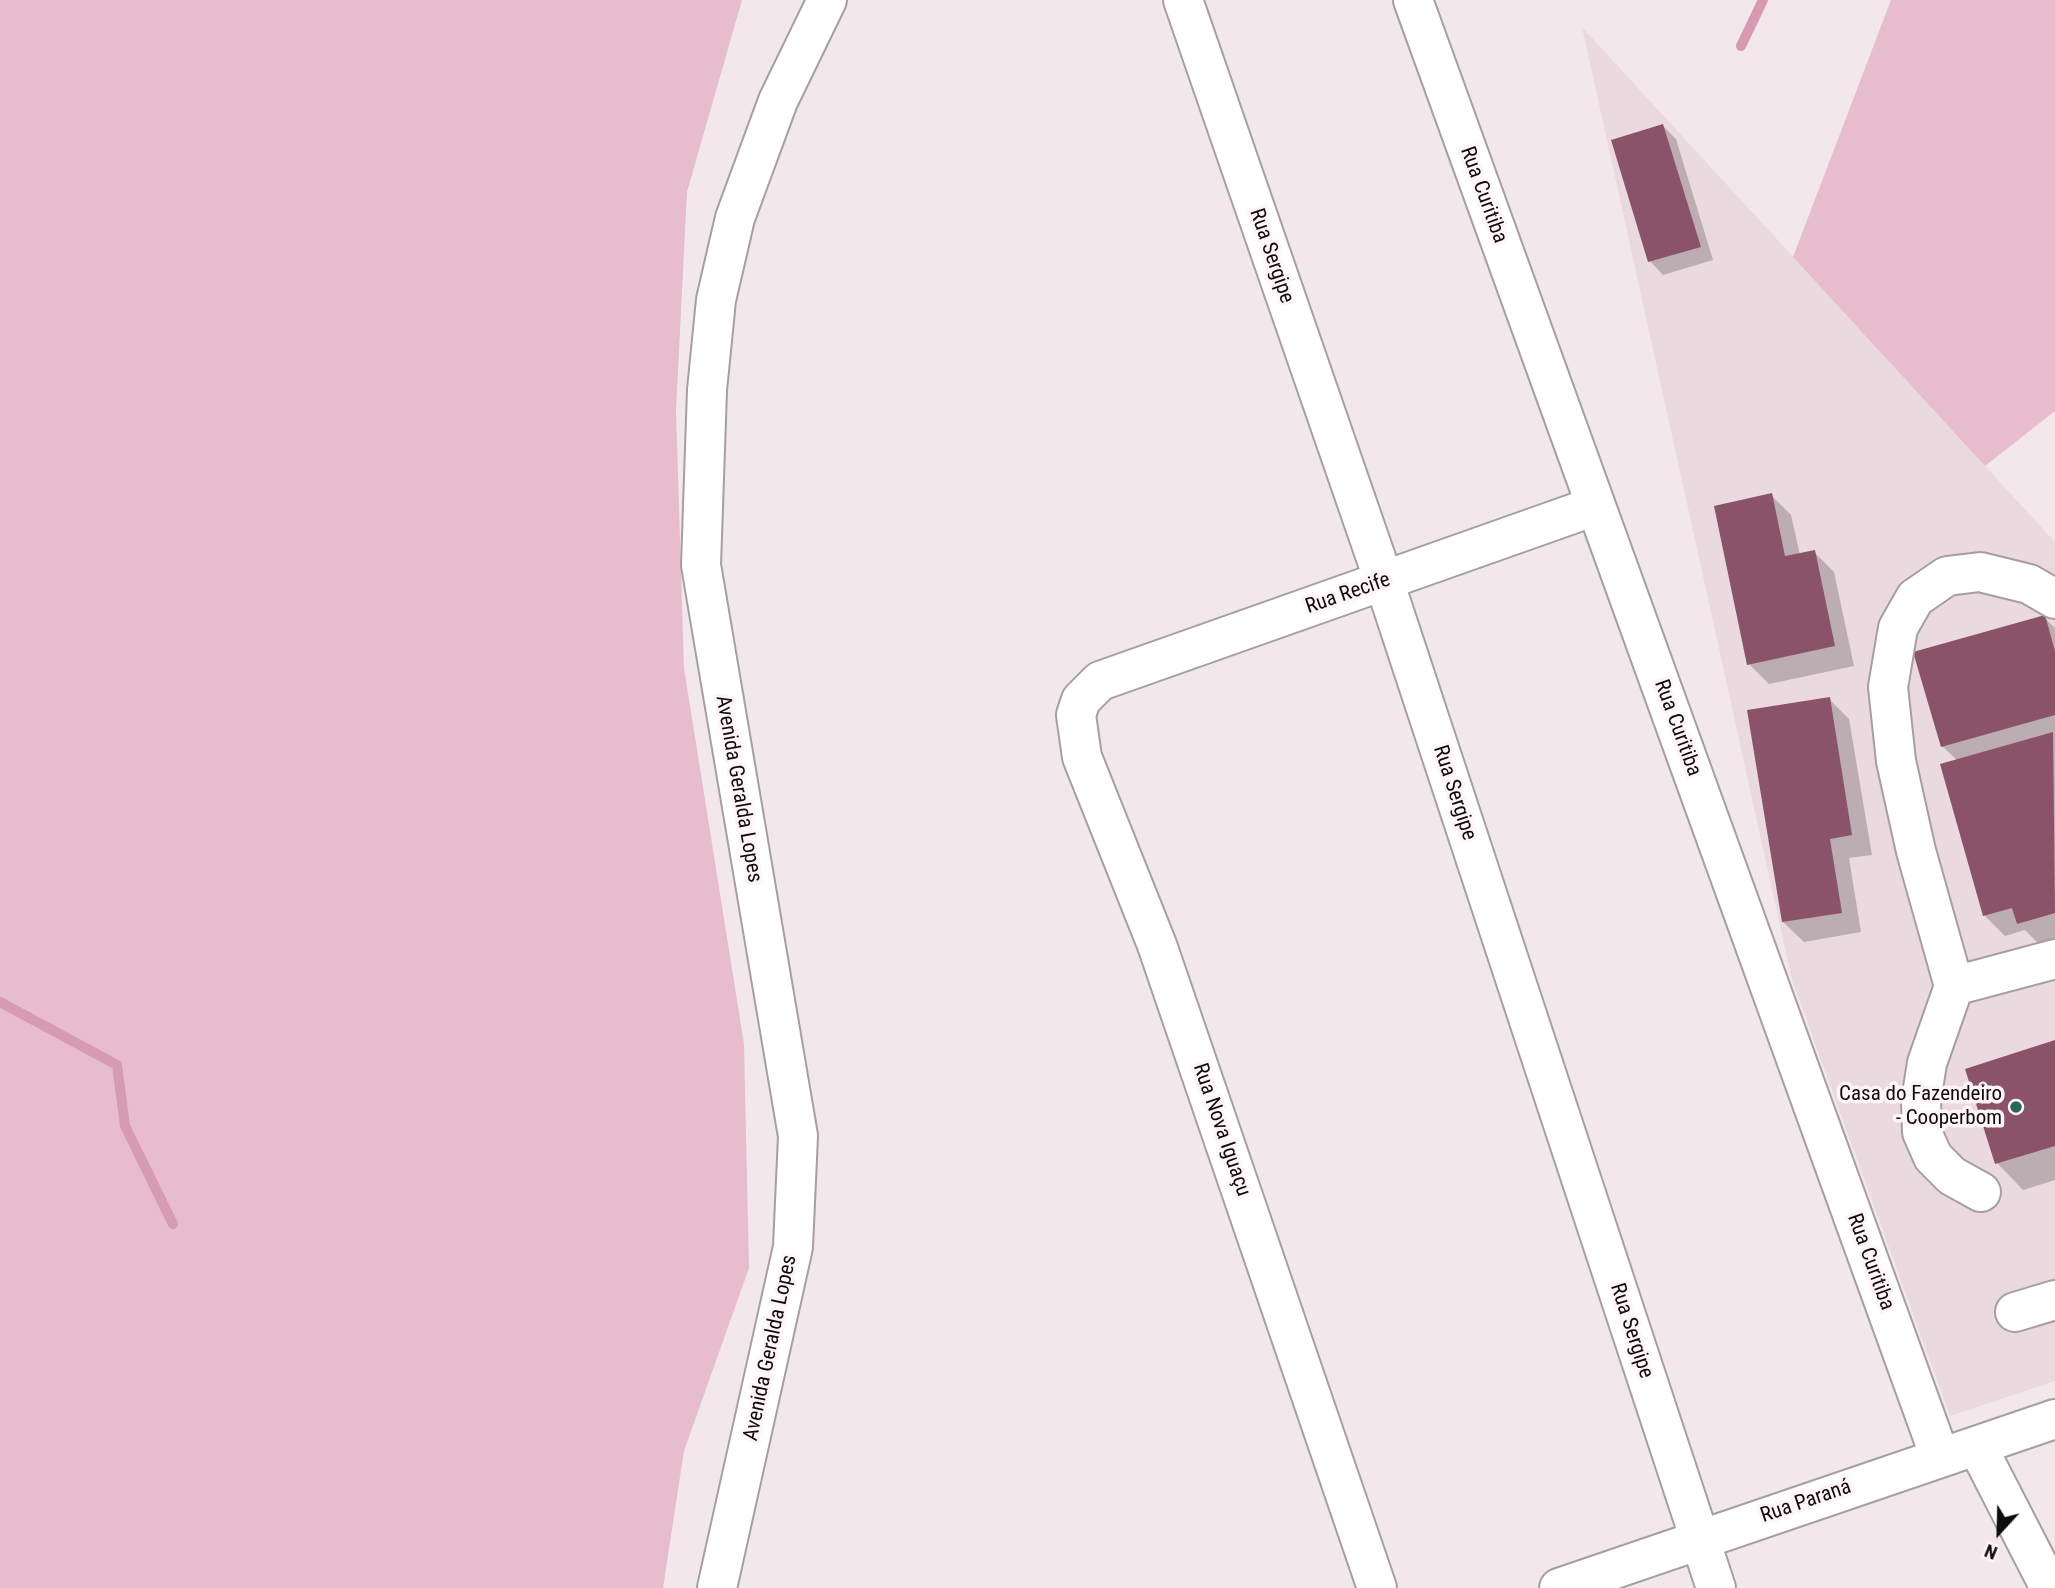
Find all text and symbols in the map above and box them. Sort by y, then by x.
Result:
street label: Rua Curitiba [1454,143,1512,247]
street label: Rua Sergipe [1243,205,1299,307]
street label: Rua Recife [1302,568,1394,620]
street label: Rua Curitiba [1648,676,1706,780]
street label: Avenida Geralda Lopes [709,694,767,884]
street label: Rua Sergipe [1427,742,1481,844]
street label: Rua Nova Iguaçu [1186,1060,1256,1200]
place label: Casa do Fazendeiro - Cooperbom [1839,1082,2002,1132]
marker: Casa do Fazendeiro - Cooperbom [2008,1099,2024,1115]
street label: Rua Curitiba [1841,1210,1899,1314]
street label: Avenida Geralda Lopes [739,1253,803,1443]
street label: Rua Sergipe [1604,1280,1658,1382]
street label: Rua Paraná [1757,1475,1855,1529]
north arrow [1964,1497,2034,1567]
text: N [1981,1539,2001,1565]

